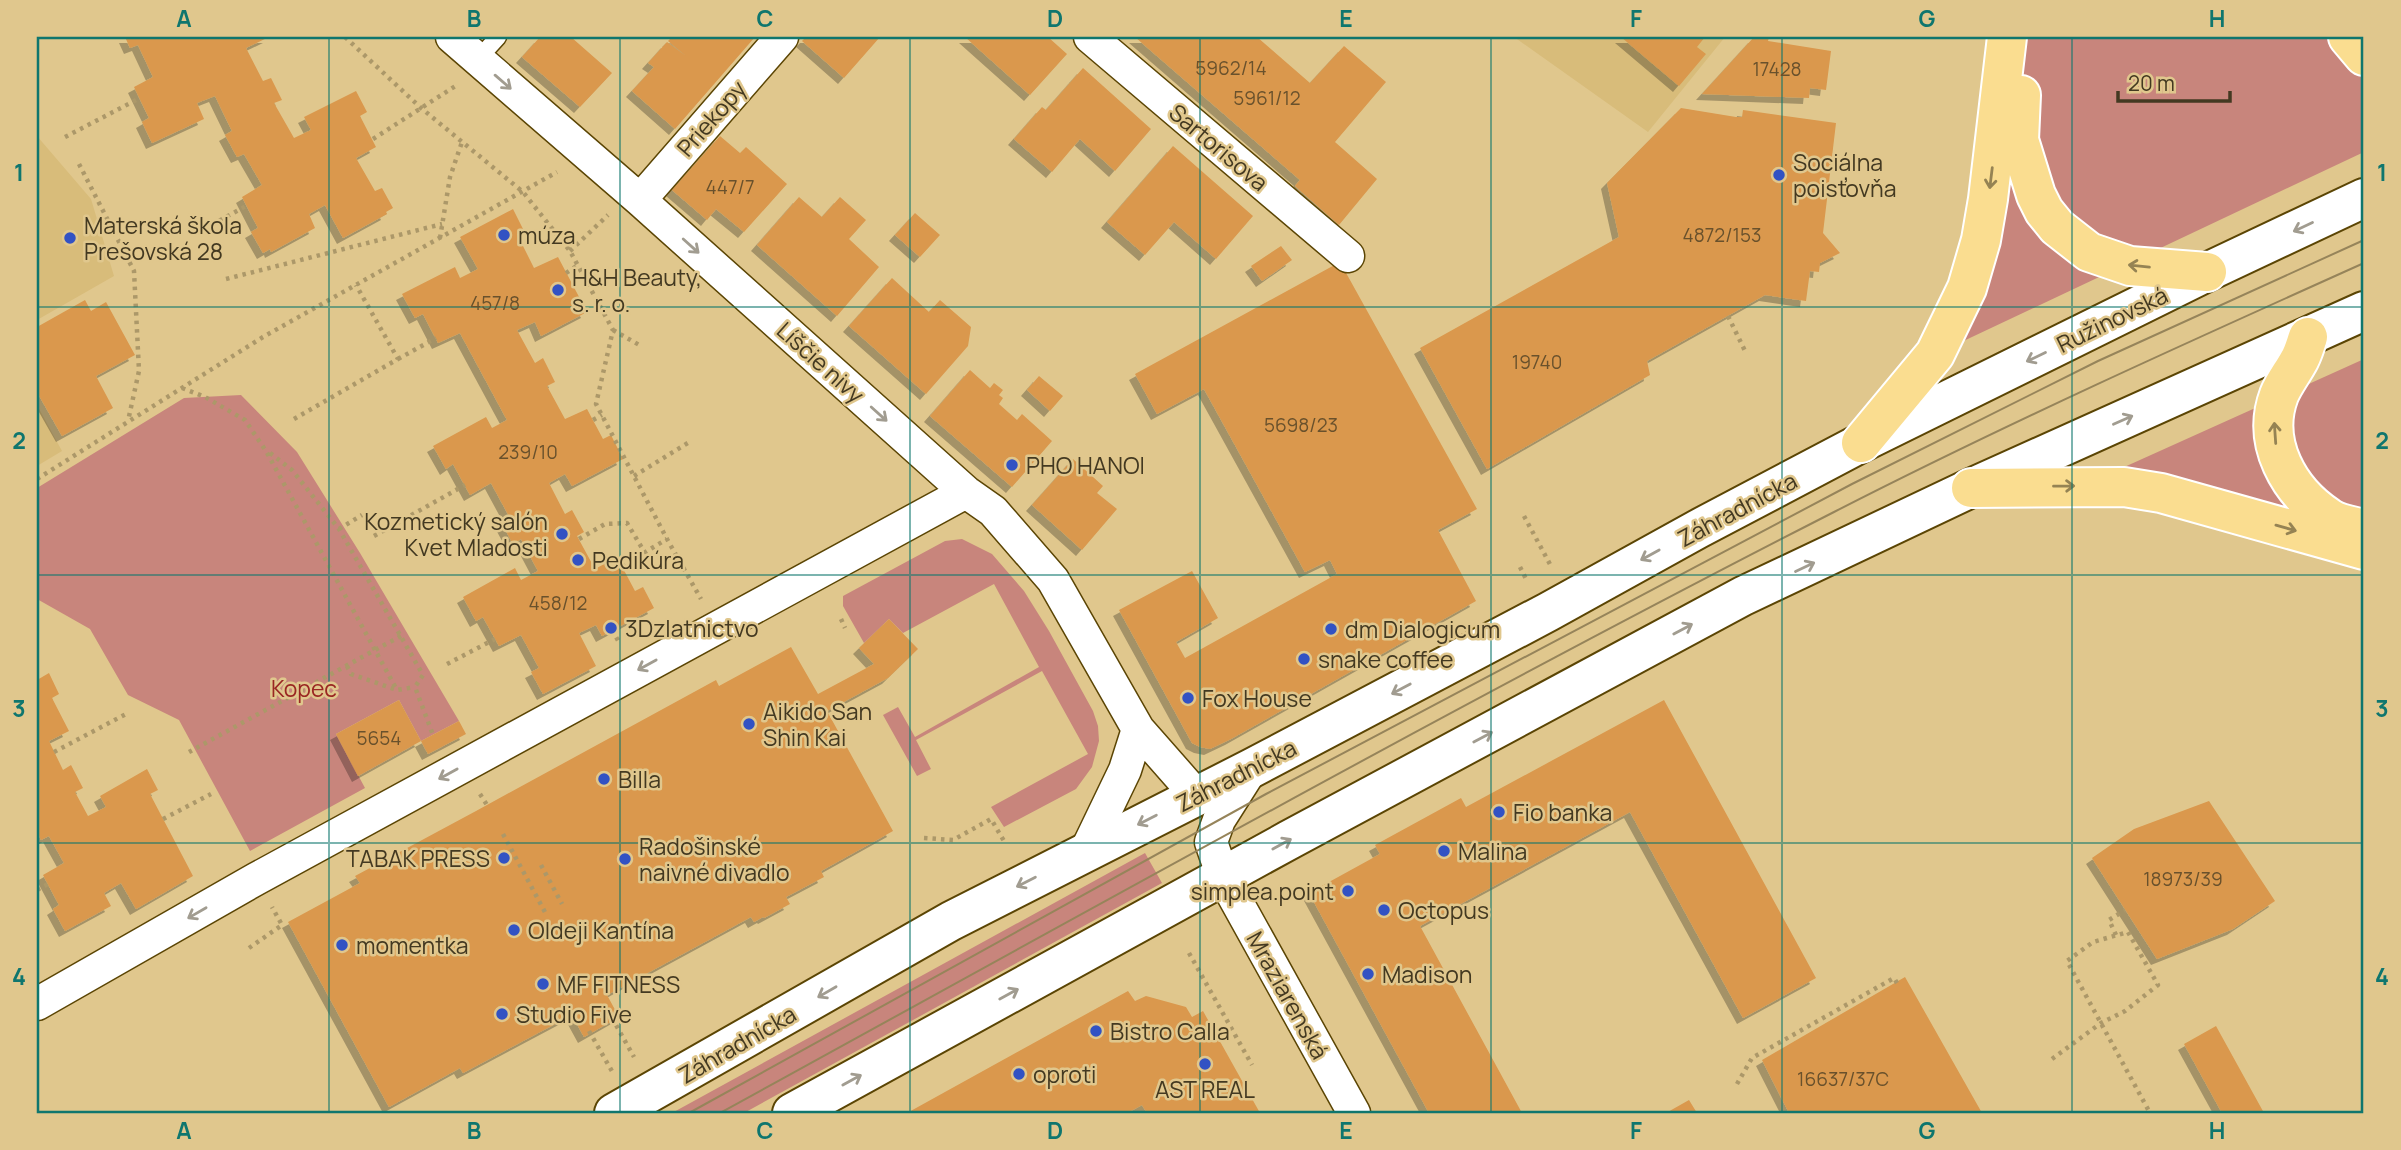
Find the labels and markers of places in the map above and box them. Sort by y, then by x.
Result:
place label: Sociálna poisťovňa [1793,146,1897,204]
marker: Sociálna poisťovňa [1771,167,1787,183]
place label: Materská škola Prešovská 28 [84,209,242,267]
place label: múza [518,219,575,251]
marker: múza [496,227,512,243]
marker: Materská škola Prešovská 28 [62,230,78,246]
place label: H&H Beauty, s. r. o. [572,261,702,319]
marker: H&H Beauty, s. r. o. [550,282,566,298]
place label: PHO HANOI [1026,449,1145,481]
marker: PHO HANOI [1004,457,1020,473]
place label: Kozmetický salón Kvet Mladosti [364,505,548,563]
marker: Kozmetický salón Kvet Mladosti [554,526,570,542]
place label: Pedikúra [592,544,684,576]
marker: Pedikúra [570,552,586,568]
place label: 3Dzlatnictvo [625,612,759,644]
place label: dm Dialogicum [1345,613,1500,645]
marker: 3Dzlatnictvo [603,620,619,636]
marker: dm Dialogicum [1323,621,1339,637]
place label: snake coffee [1318,643,1453,675]
marker: snake coffee [1296,651,1312,667]
place label: Fox House [1202,682,1312,714]
marker: Fox House [1180,690,1196,706]
place label: Aikido San Shin Kai [763,695,872,753]
marker: Aikido San Shin Kai [741,716,757,732]
place label: Billa [618,763,661,795]
marker: Billa [596,771,612,787]
place label: Fio banka [1513,796,1612,828]
marker: Fio banka [1491,804,1507,820]
place label: Radošinské naivné divadlo [639,830,790,888]
place label: Malina [1458,835,1527,867]
place label: TABAK PRESS [346,842,490,874]
marker: Malina [1436,843,1452,859]
marker: TABAK PRESS [496,850,512,866]
marker: Radošinské naivné divadlo [617,851,633,867]
place label: simplea.point [1191,875,1334,907]
marker: simplea.point [1340,883,1356,899]
place label: Octopus [1398,894,1489,926]
marker: Octopus [1376,902,1392,918]
place label: Oldeji Kantína [528,914,674,946]
marker: Oldeji Kantína [506,922,522,938]
place label: momentka [356,929,469,961]
marker: momentka [334,937,350,953]
place label: Madison [1382,958,1472,990]
marker: Madison [1360,966,1376,982]
place label: MF FITNESS [557,968,680,1000]
marker: MF FITNESS [535,976,551,992]
place label: Studio Five [516,998,632,1030]
marker: Studio Five [494,1006,510,1022]
place label: Bistro Calla [1110,1015,1230,1047]
marker: Bistro Calla [1088,1023,1104,1039]
marker: AST REAL [1197,1056,1213,1072]
place label: oproti [1033,1058,1096,1090]
marker: oproti [1011,1066,1027,1082]
place label: AST REAL [1155,1073,1255,1105]

